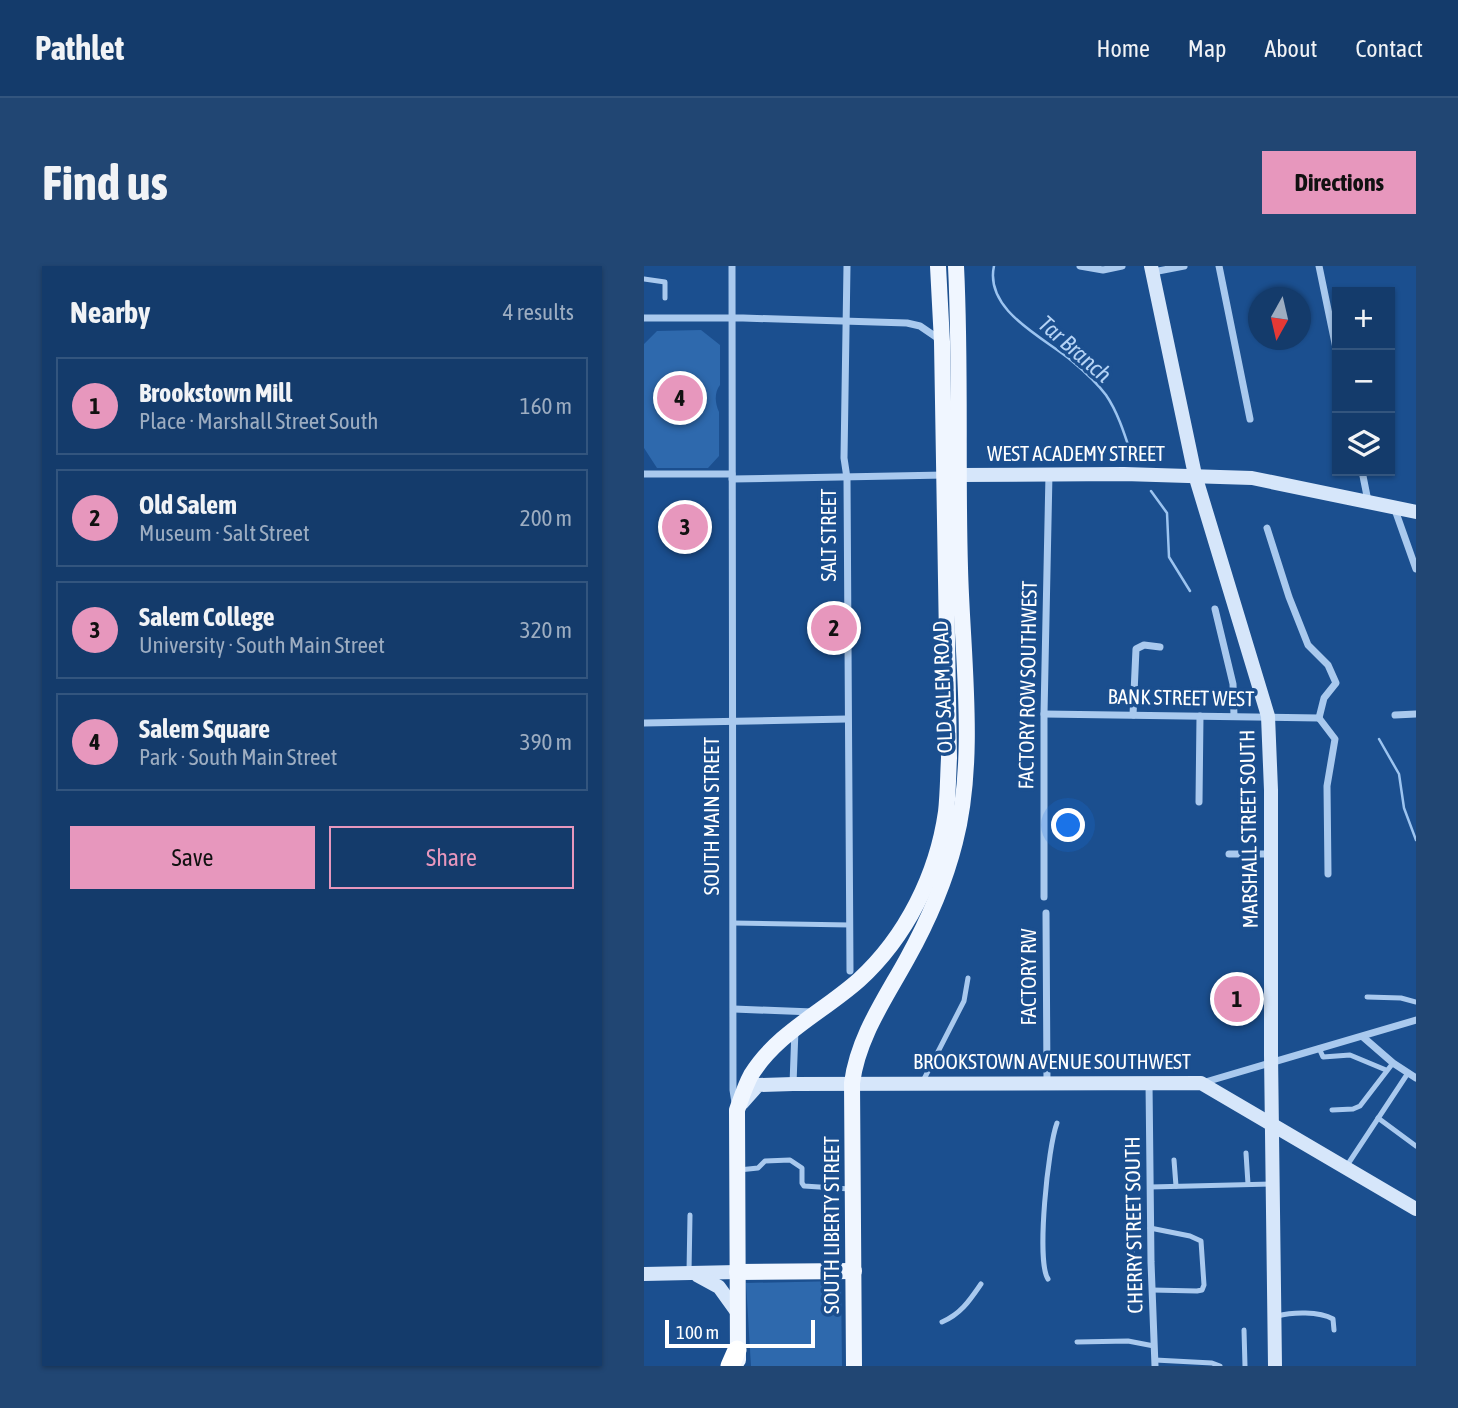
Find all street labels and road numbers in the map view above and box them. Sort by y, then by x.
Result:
street label: WEST ACADEMY STREET [987,441,1165,465]
street label: SALT STREET [816,488,840,582]
street label: FACTORY ROW SOUTHWEST [1013,580,1041,790]
street label: OLD SALEM ROAD [928,620,956,754]
street label: BANK STREET WEST [1108,684,1254,710]
street label: MARSHALL STREET SOUTH [1234,729,1262,929]
street label: SOUTH MAIN STREET [699,737,723,895]
street label: FACTORY RW [1016,928,1040,1025]
street label: BROOKSTOWN AVENUE SOUTHWEST [913,1049,1191,1073]
street label: SOUTH LIBERTY STREET [819,1136,843,1314]
street label: CHERRY STREET SOUTH [1119,1136,1147,1314]

